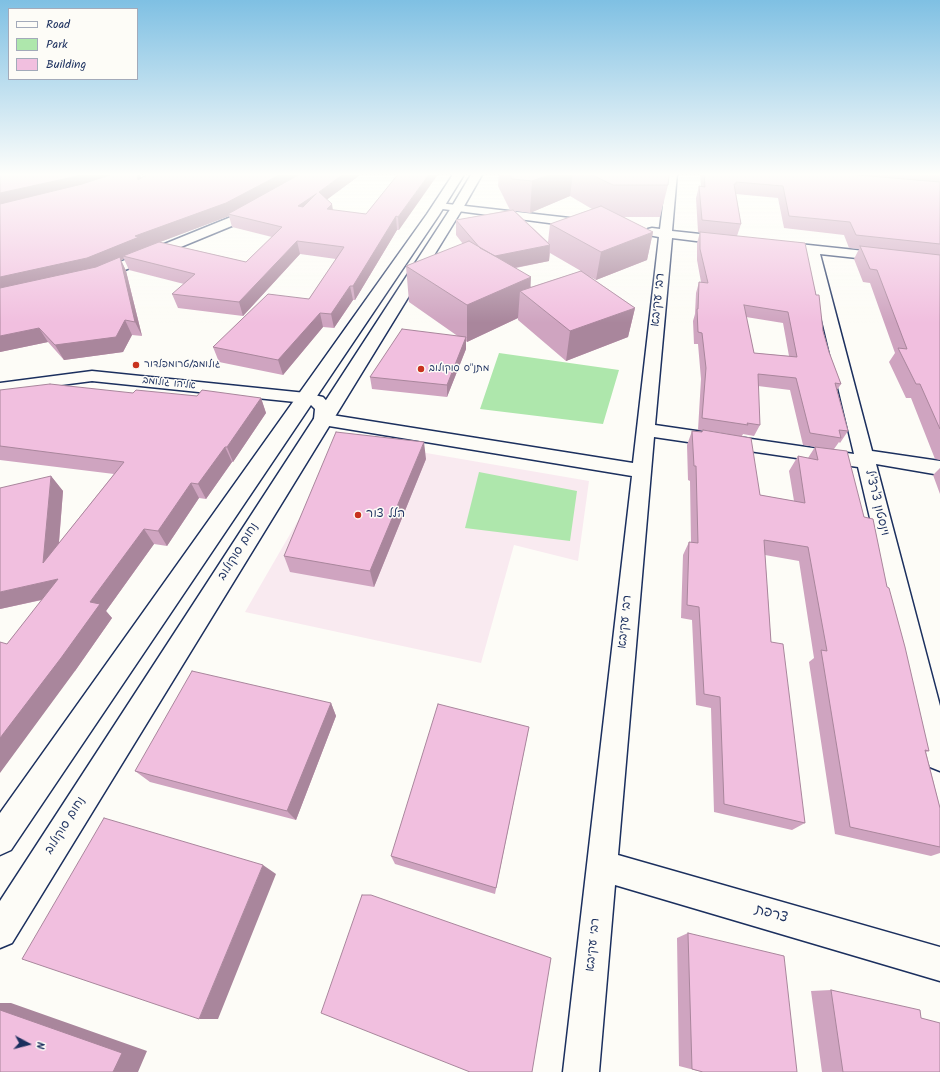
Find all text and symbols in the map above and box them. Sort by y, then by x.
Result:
legend [8,8,138,80]
text: Road [46,15,70,34]
text: Park [46,35,68,54]
text: Building [46,55,86,74]
street label: רבי עקיבא [649,272,669,328]
place label: גולומב/טרומפלדור [144,359,220,371]
marker: גולומב/טרומפלדור [131,360,141,370]
place label: מתנ"ס סוקולוב [429,363,489,375]
marker: מתנ"ס סוקולוב [416,364,426,374]
street label: אליהו גולומב [142,375,196,393]
street label: וינסטון צ'רצ'יל [861,468,891,538]
place label: הלל צור [366,508,405,522]
marker: הלל צור [353,510,363,520]
street label: נחום סוקולוב [216,521,262,583]
street label: רבי עקיבא [616,594,636,650]
street label: נחום סוקולוב [43,795,89,857]
street label: צרפת [753,902,789,928]
street label: רבי עקיבא [584,917,604,973]
north arrow [8,1024,48,1064]
text: N [31,1041,49,1050]

